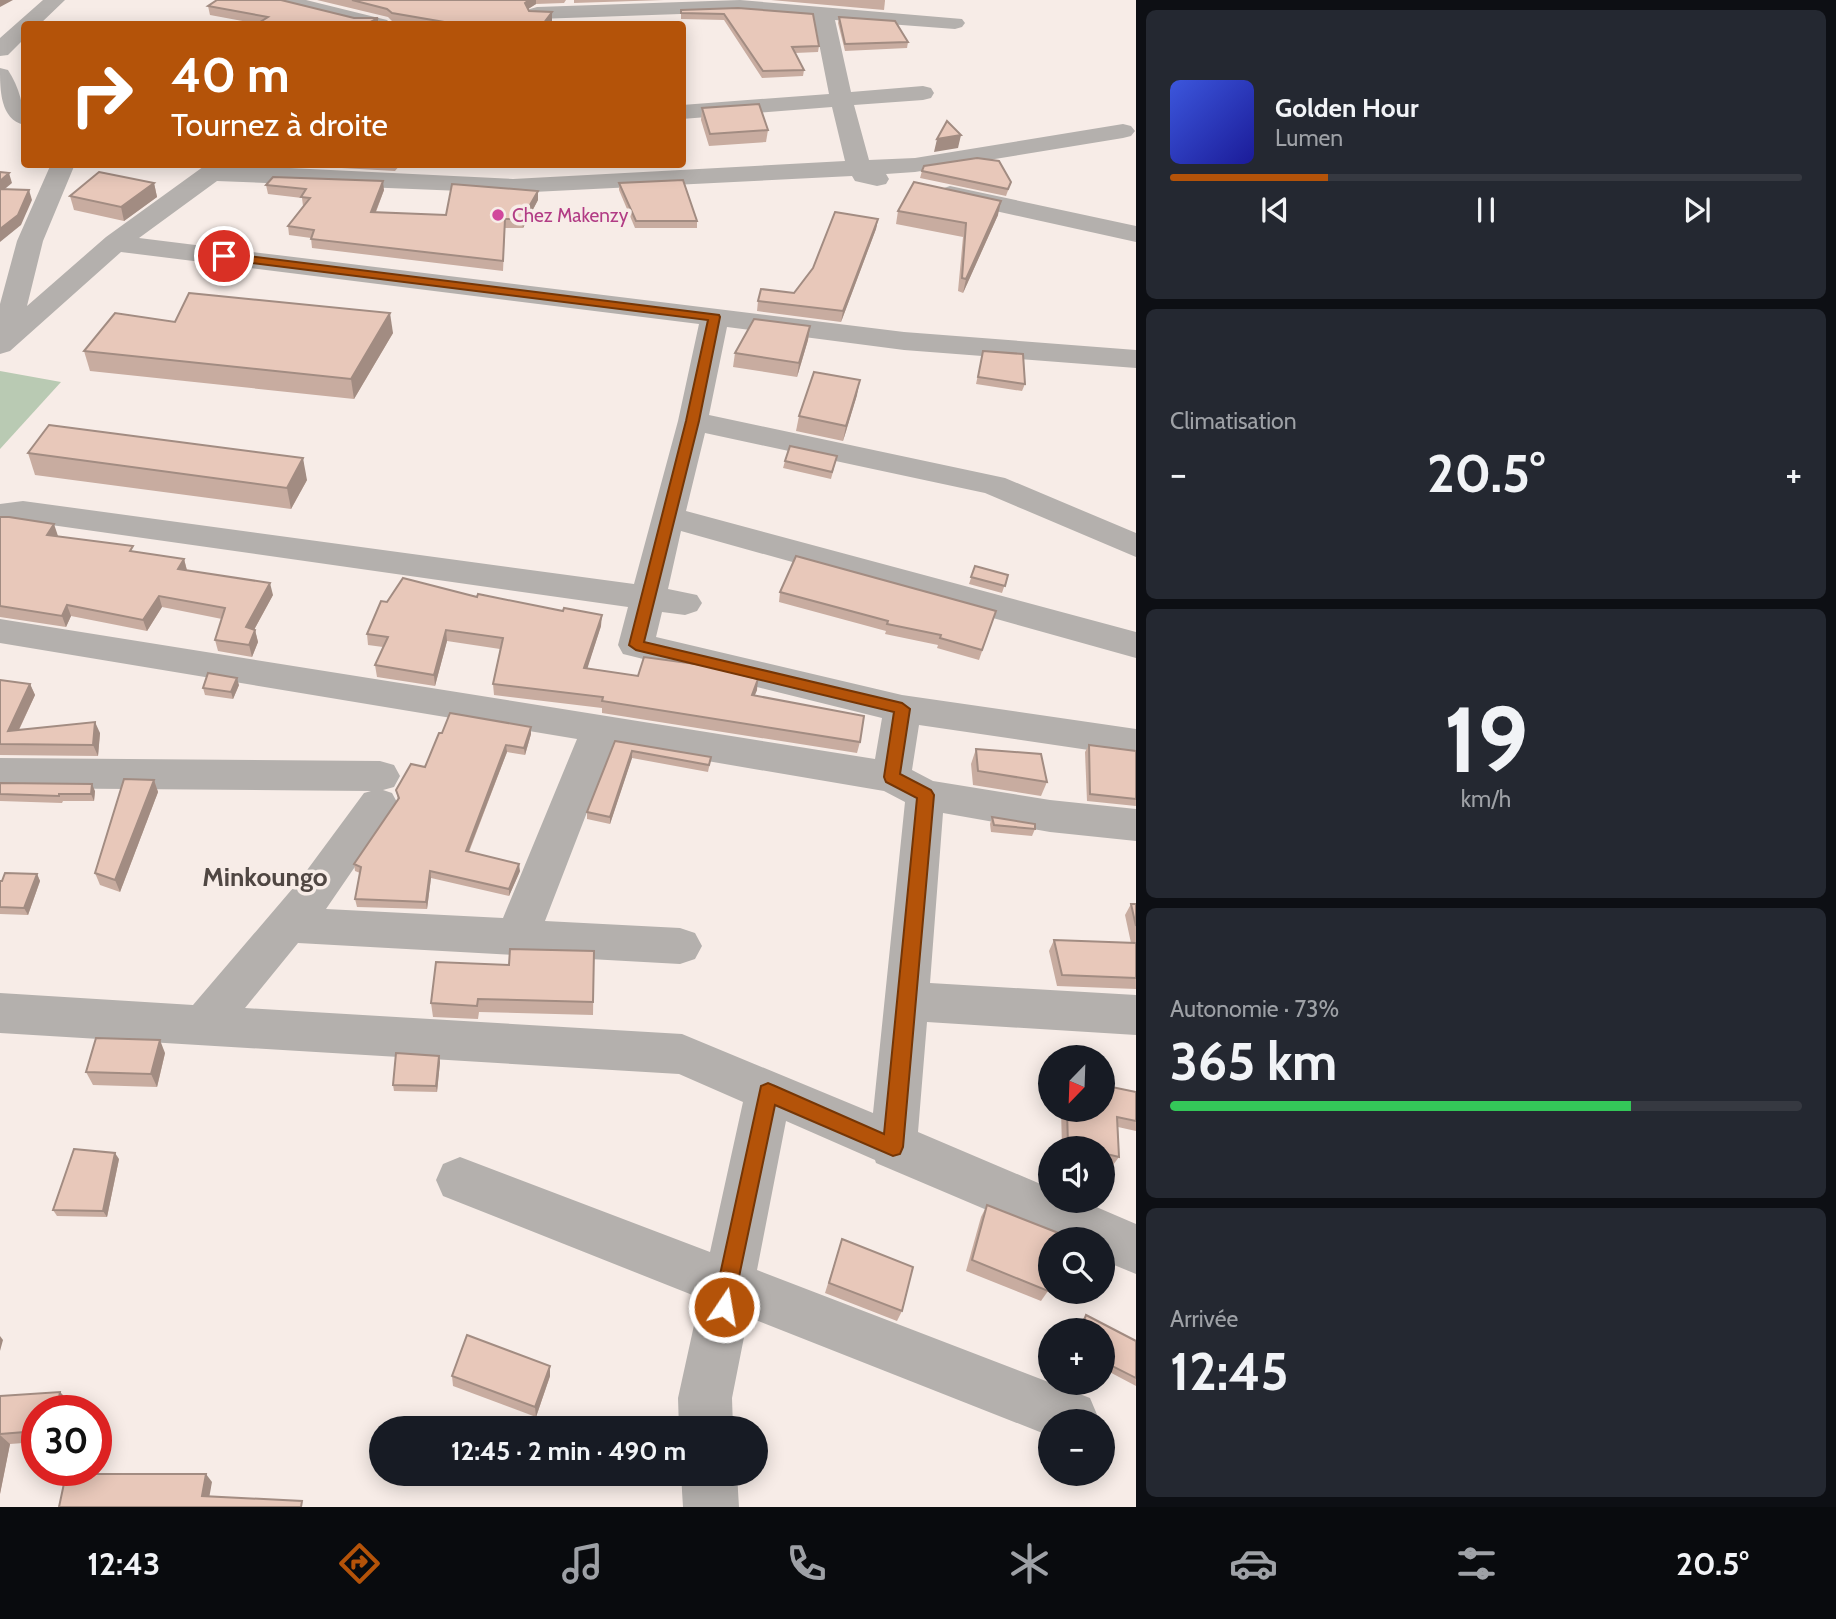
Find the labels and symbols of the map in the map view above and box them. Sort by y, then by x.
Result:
place label: Chez Makenzy [512,204,629,227]
marker: Chez Makenzy [490,207,506,223]
pin [194,226,254,286]
district label: Minkoungo [202,861,328,893]
north arrow [1038,1045,1115,1122]
position arrow [687,1270,761,1344]
speed limit sign: 30 [21,1395,112,1486]

